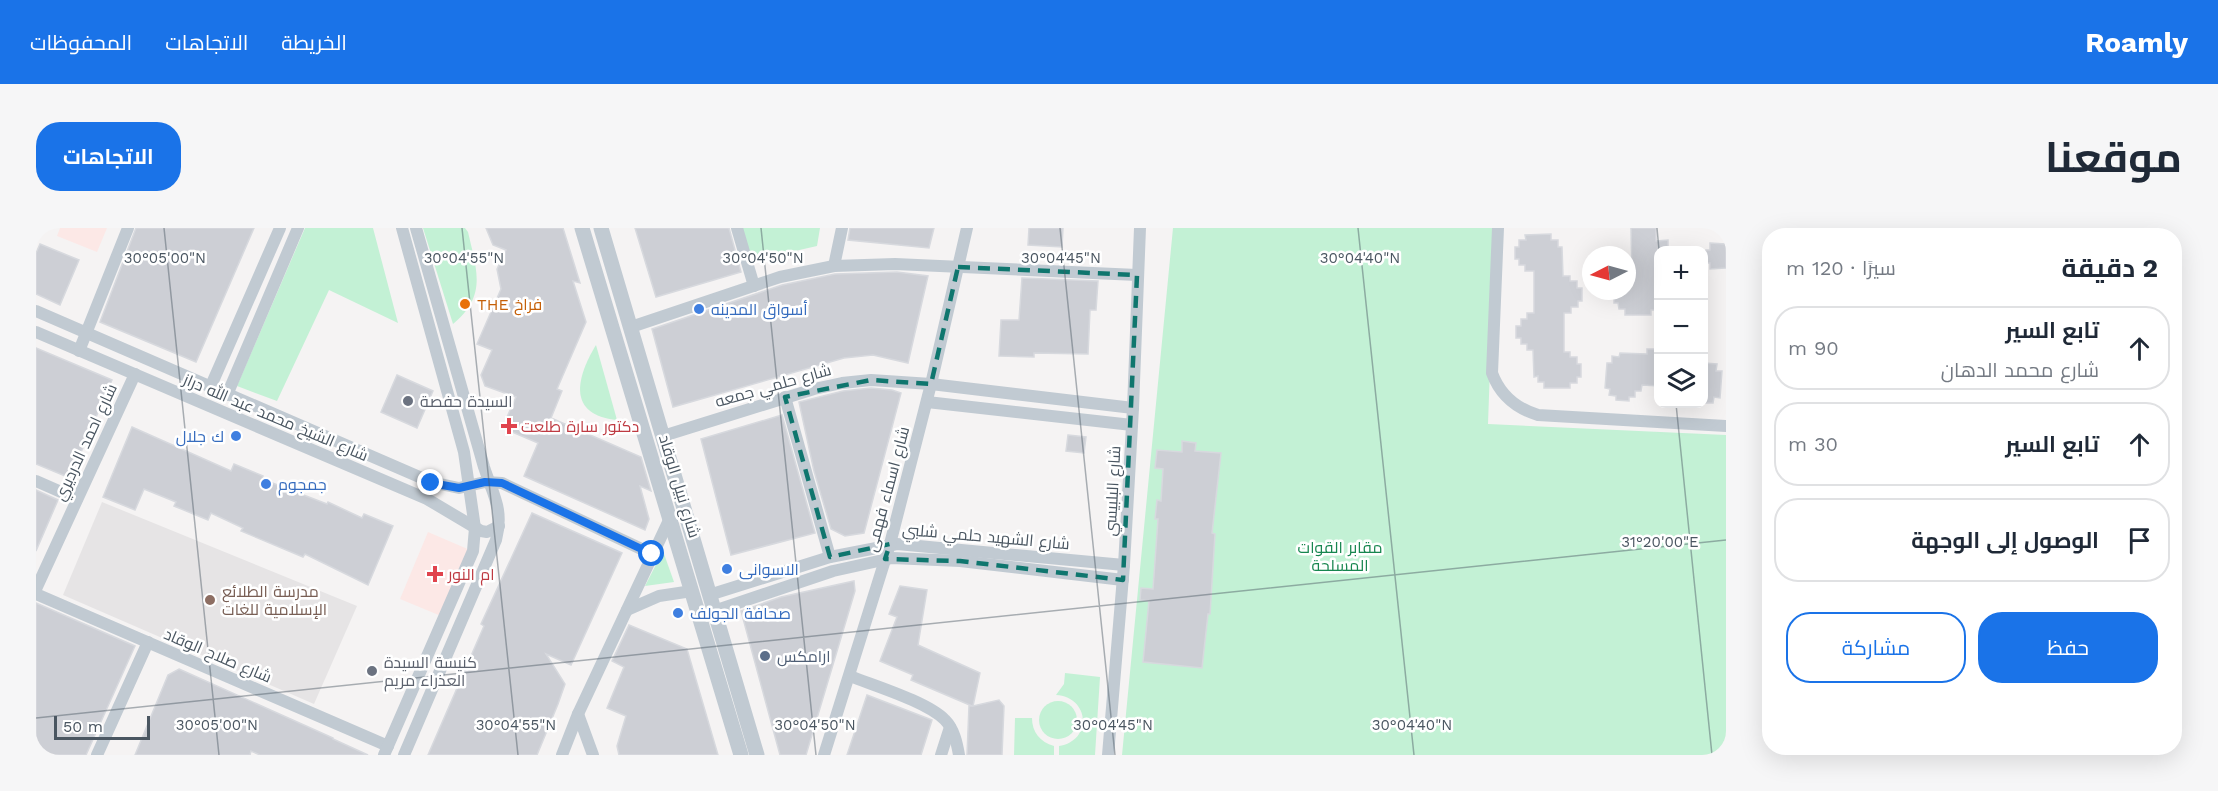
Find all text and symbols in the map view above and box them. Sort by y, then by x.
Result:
text: Roamly [2085,26,2188,59]
text: المحفوظات [30,30,132,55]
text: الاتجاهات [165,30,248,55]
text: الخريطة [281,30,347,55]
button: الاتجاهات [36,122,181,191]
text: موقعنا [2045,133,2182,182]
north arrow [1582,246,1636,300]
map controls [1654,246,1708,408]
button: + [1654,246,1708,300]
text: 30°05'00"N [124,249,206,267]
text: 30°04'55"N [424,249,504,267]
text: 30°04'50"N [722,249,804,267]
text: 30°04'45"N [1021,249,1101,267]
text: 30°04'40"N [1320,249,1400,267]
text: 2 دقيقة [2062,253,2158,283]
text: سيرًا · 120 m [1786,256,1896,280]
place label: THE فراخ [477,295,542,316]
marker: THE فراخ [458,297,472,311]
place label: أسواق المدينه [711,300,808,320]
button: − [1654,300,1708,354]
marker: أسواق المدينه [692,302,706,316]
text: تابع السير [2005,318,2099,343]
icon: ahead [2123,332,2156,365]
text: 90 m [1788,336,1839,360]
button: layers [1654,354,1708,408]
text: شارع محمد الدهان [1941,358,2099,382]
street label: شارع حلمي جمعه [713,360,834,415]
street label: شارع الشيخ محمد عبد الله دراز [179,369,372,467]
street label: شارع احمد الدرديري [50,381,125,505]
place label: السيدة حفصة [420,392,513,411]
marker: السيدة حفصة [401,394,415,408]
place label: دكتور سارة طلعت [521,417,639,436]
marker: دكتور سارة طلعت [502,419,516,433]
street label: شارع اسماء فهمى [862,424,915,554]
place label: ك جلال [176,427,224,447]
icon: ahead [2123,428,2156,461]
marker: ك جلال [229,429,243,443]
street label: شارع نبيل الوقاد [653,432,704,541]
text: 30 m [1788,432,1838,456]
text: تابع السير [2005,432,2099,457]
street label: شارع البلبيسي [1101,445,1127,537]
route end [417,469,443,495]
place label: جمجوم [278,475,327,496]
marker: جمجوم [259,477,273,491]
street label: شارع الشهيد حلمي شلبي [901,520,1071,557]
icon: arrive [2123,524,2156,557]
text: الوصول إلى الوجهة [1911,528,2099,553]
text: 31°20'00"E [1621,533,1699,551]
park label: مقابر القوات المسلحة [1298,538,1382,575]
route start [638,540,664,566]
place label: الاسوانى [739,560,799,580]
marker: الاسوانى [720,562,734,576]
marker: ام النور [426,565,444,583]
place label: ام النور [447,565,495,586]
place label: مدرسة الطلائع الإسلامية للغات [222,582,327,619]
marker: مدرسة الطلائع الإسلامية للغات [203,593,217,607]
place label: صحافة الجولف [690,604,791,623]
marker: صحافة الجولف [671,606,685,620]
button: مشاركة [1786,612,1966,683]
button: حفظ [1978,612,2158,683]
street label: شارع صلاح الوقاد [160,624,275,689]
place label: ارامكس [777,647,831,667]
marker: ارامكس [758,649,772,663]
place label: كنيسة السيدة العذراء مريم [384,653,477,692]
marker: كنيسة السيدة العذراء مريم [365,664,379,678]
scale bar [54,713,150,741]
text: 30°05'00"N [176,716,258,734]
text: 30°04'55"N [476,716,556,734]
text: 30°04'50"N [774,716,856,734]
text: 30°04'45"N [1073,716,1153,734]
text: 30°04'40"N [1372,716,1452,734]
text: 50 m [63,717,103,736]

